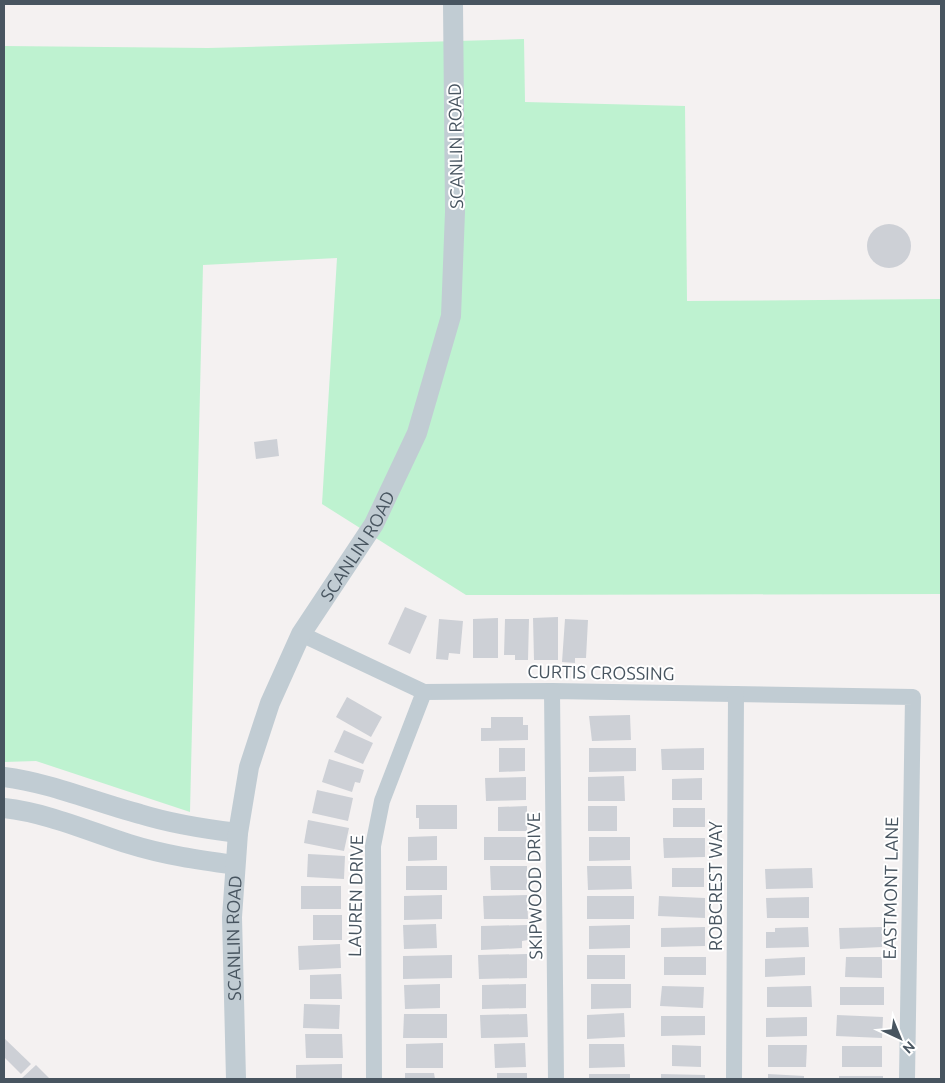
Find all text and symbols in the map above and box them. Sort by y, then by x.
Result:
street label: SCANLIN ROAD [444,83,466,209]
street label: SCANLIN ROAD [316,488,398,605]
street label: CURTIS CROSSING [527,661,675,683]
street label: SKIPWOOD DRIVE [523,812,545,960]
street label: EASTMONT LANE [879,817,901,959]
street label: ROBCREST WAY [705,821,725,951]
street label: LAUREN DRIVE [344,835,366,957]
street label: SCANLIN ROAD [222,875,245,1001]
north arrow [875,1013,925,1063]
text: N [900,1038,918,1057]

